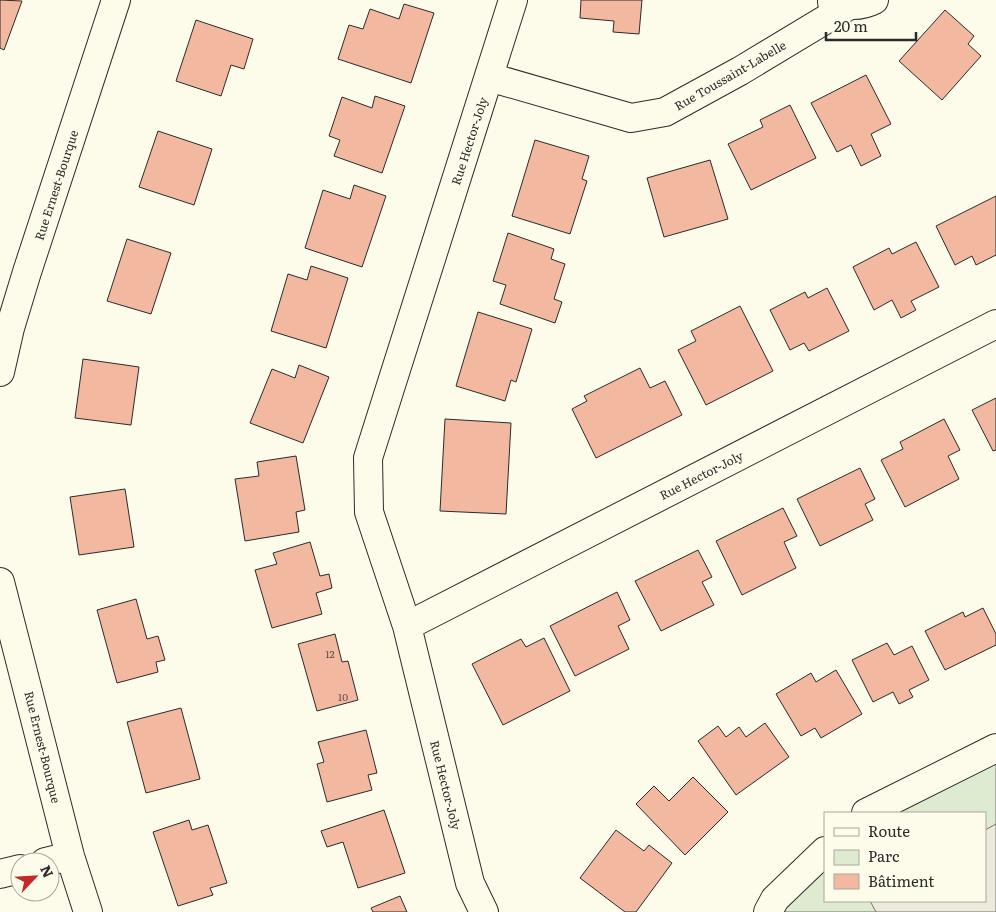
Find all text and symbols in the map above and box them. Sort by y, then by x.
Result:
scale bar [826,10,916,42]
text: 20 m [834,14,868,37]
street label: Rue Toussaint-Labelle [671,36,789,114]
street label: Rue Hector-Joly [446,95,492,187]
street label: Rue Ernest-Bourque [30,128,82,242]
street label: Rue Hector-Joly [656,446,746,504]
house number: 12 [325,646,335,661]
street label: Rue Ernest-Bourque [20,689,66,805]
house number: 10 [338,689,348,704]
street label: Rue Hector-Joly [426,738,466,832]
legend [824,812,986,902]
text: Route [868,819,910,842]
text: Parc [868,844,900,867]
north arrow [10,852,60,902]
text: N [36,862,59,881]
text: Bâtiment [868,869,934,892]

